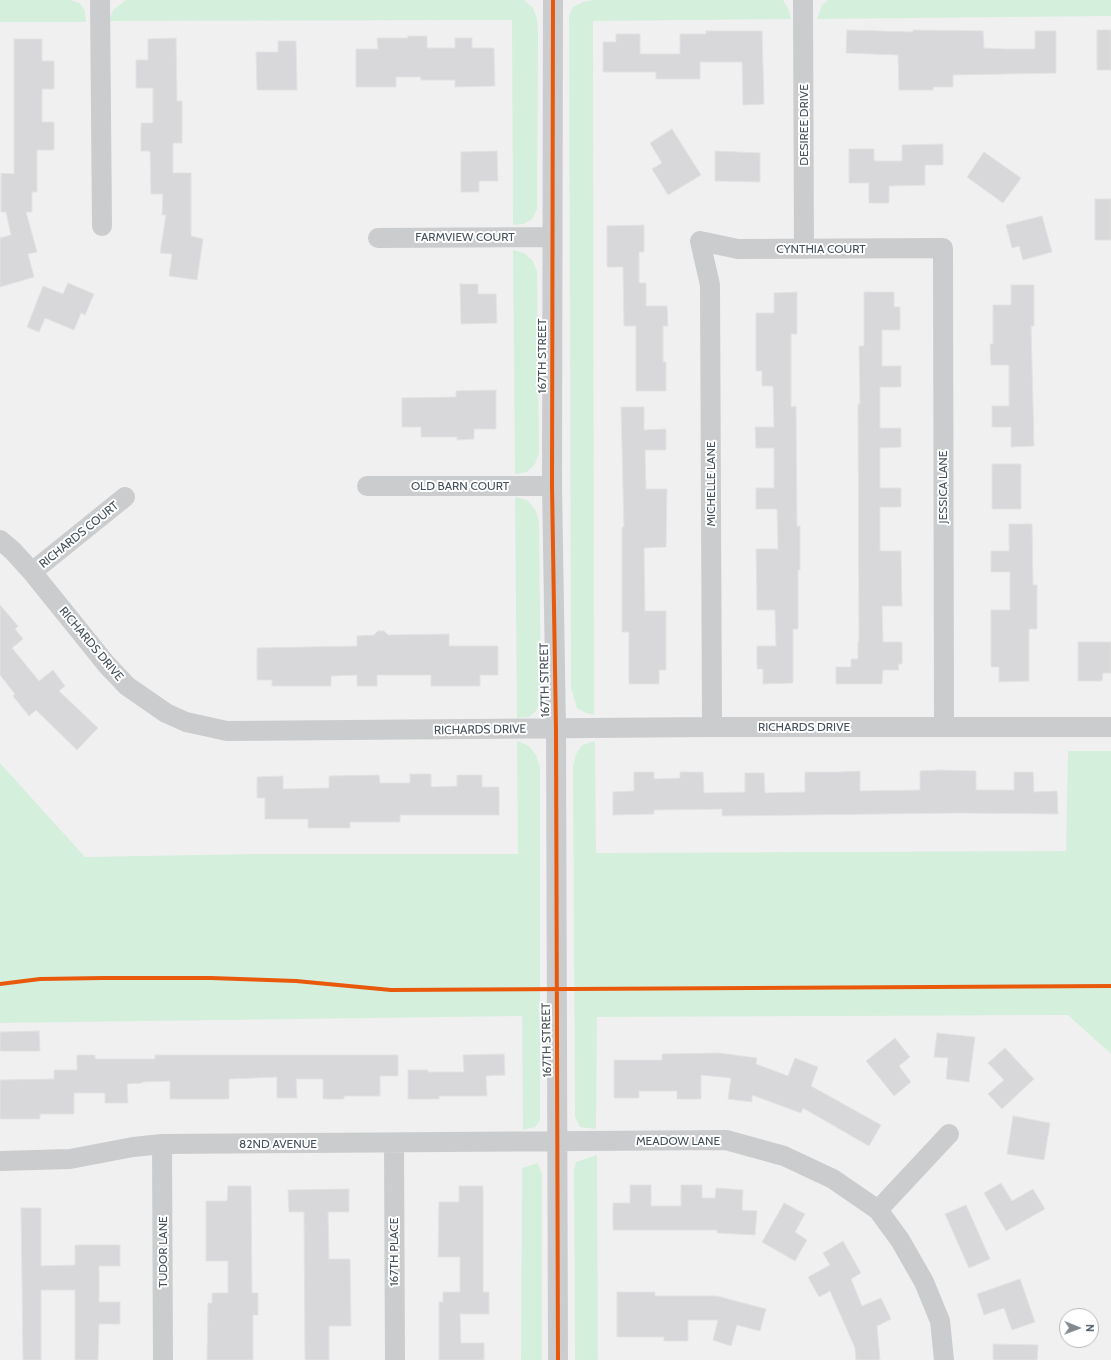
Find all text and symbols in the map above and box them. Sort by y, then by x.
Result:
street label: DESIREE DRIVE [797,84,811,166]
street label: FARMVIEW COURT [415,230,515,244]
street label: CYNTHIA COURT [776,242,866,256]
street label: 167TH STREET [535,319,549,393]
street label: MICHELLE LANE [704,441,718,527]
street label: JESSICA LANE [936,451,950,523]
street label: OLD BARN COURT [411,479,509,493]
street label: RICHARDS COURT [36,499,122,571]
street label: RICHARDS DRIVE [56,604,126,684]
street label: 167TH STREET [537,642,553,718]
street label: RICHARDS DRIVE [758,720,850,734]
street label: RICHARDS DRIVE [434,722,526,738]
street label: 167TH STREET [539,1002,555,1078]
street label: MEADOW LANE [636,1134,720,1148]
street label: 82ND AVENUE [239,1137,317,1151]
street label: TUDOR LANE [156,1216,170,1288]
street label: 167TH PLACE [387,1218,401,1286]
north arrow [1059,1308,1099,1348]
text: N [1083,1324,1097,1332]

